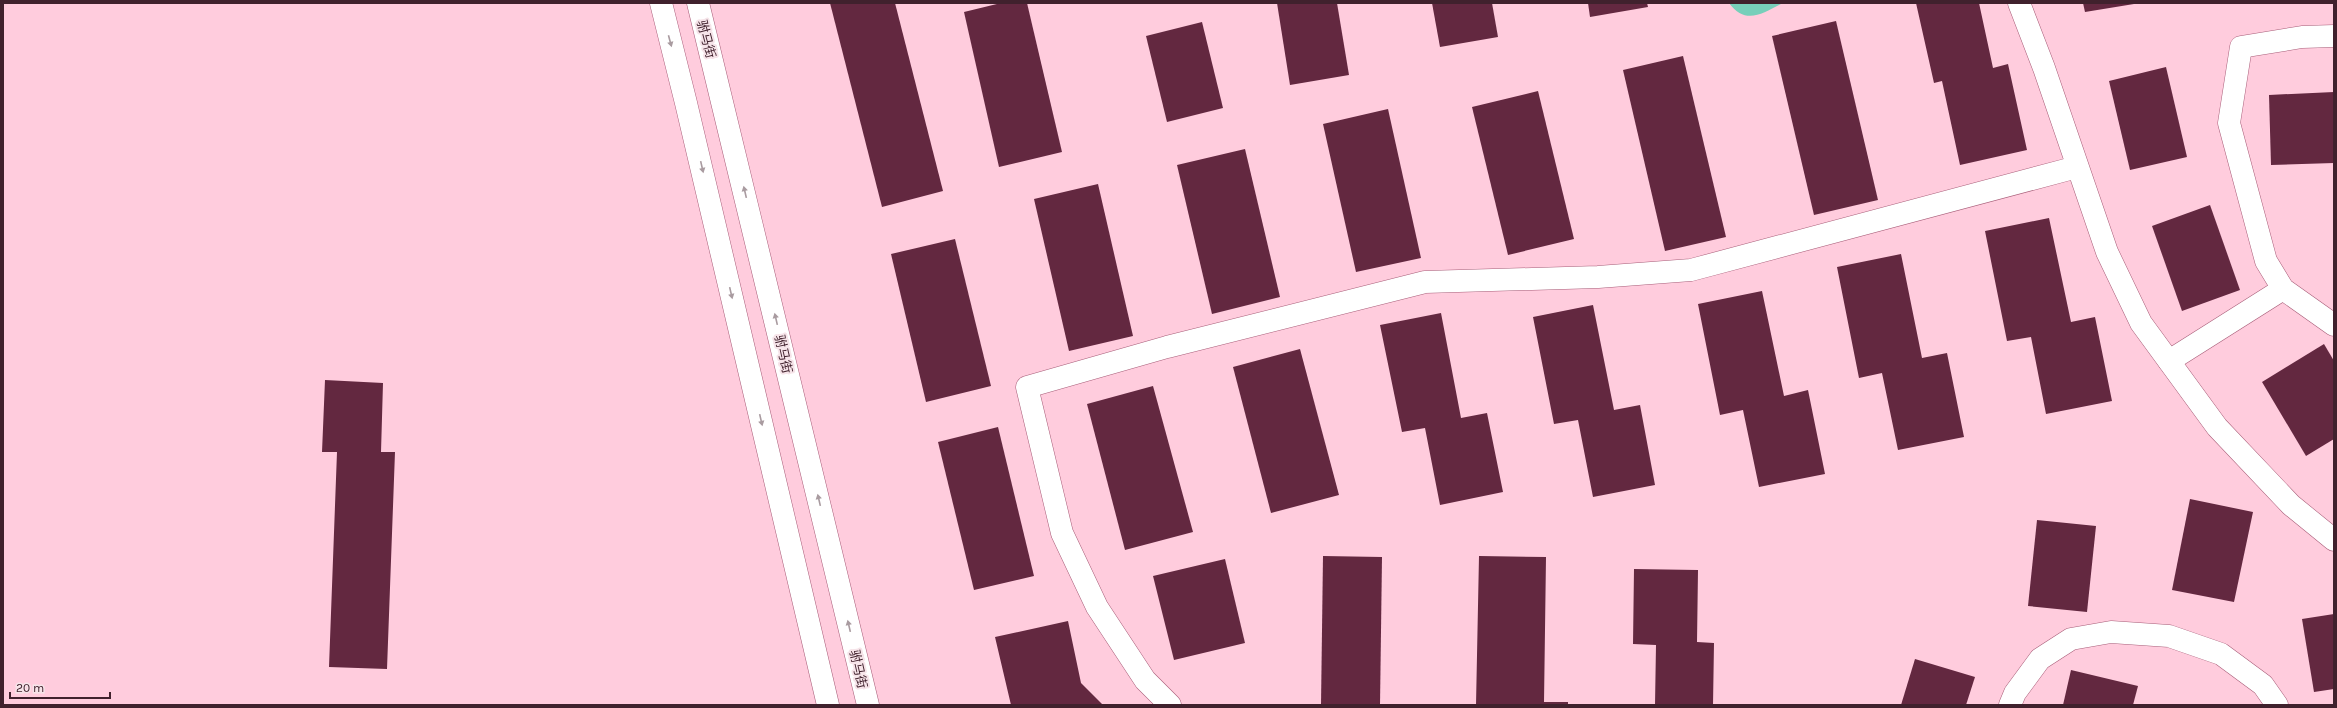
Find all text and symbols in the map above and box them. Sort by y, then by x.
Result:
street label: 驸马街 [694,18,719,60]
one-way arrow [668,35,674,47]
one-way arrow [699,161,705,173]
one-way arrow [742,186,748,199]
one-way arrow [729,287,735,300]
one-way arrow [772,313,778,325]
street label: 驸马街 [772,333,795,375]
one-way arrow [759,414,765,426]
one-way arrow [815,494,821,506]
one-way arrow [846,620,852,632]
street label: 驸马街 [847,648,870,690]
scale bar [10,674,110,700]
text: 20 m [16,681,44,695]

